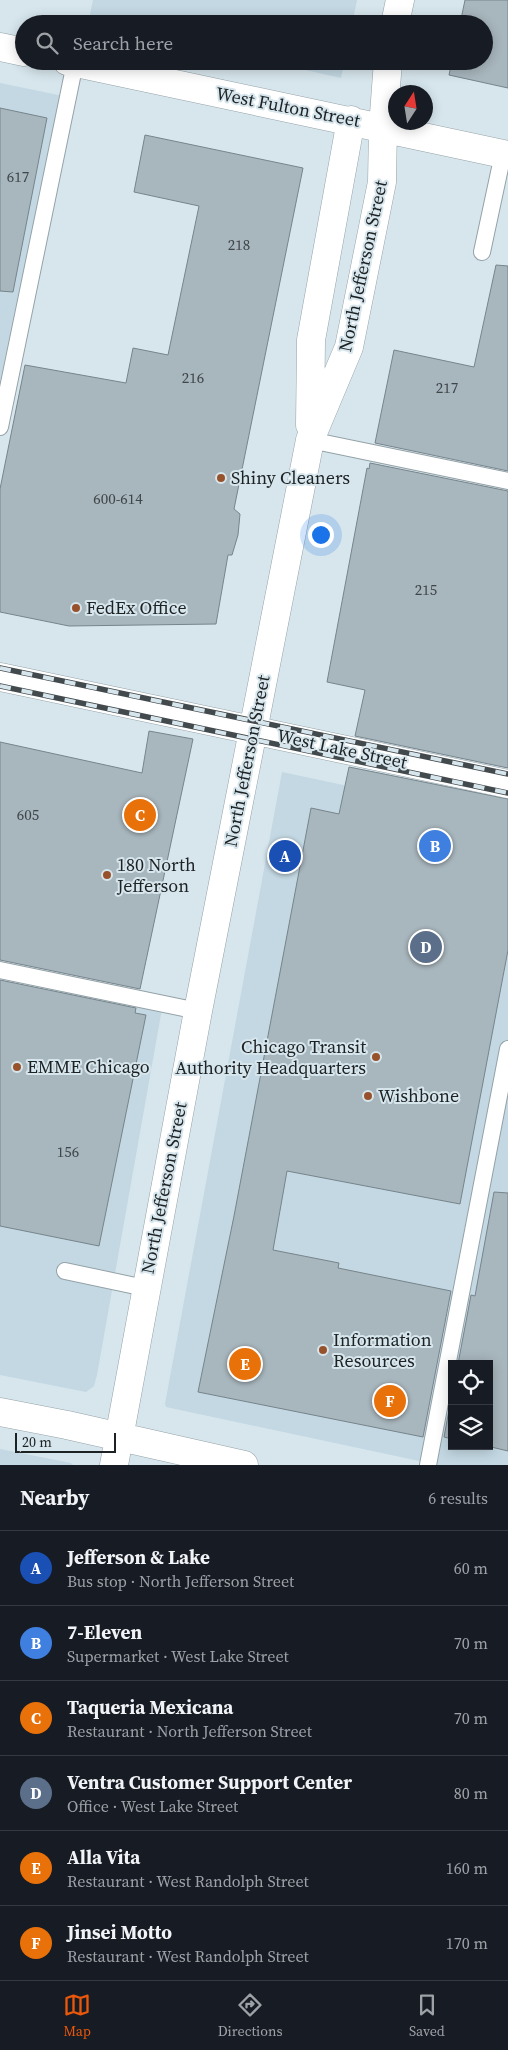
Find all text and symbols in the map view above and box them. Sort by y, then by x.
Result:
search box [15,15,493,70]
icon: search [33,29,61,57]
text: Search here [73,30,173,56]
street label: West Fulton Street [214,80,362,133]
north arrow [388,85,433,130]
house number: 617 [7,166,29,187]
street label: North Jefferson Street [332,178,393,354]
house number: 218 [228,234,250,255]
house number: 216 [182,367,204,388]
house number: 217 [436,377,458,398]
place label: Shiny Cleaners [231,465,350,490]
marker: Shiny Cleaners [215,472,227,484]
house number: 600-614 [93,488,143,509]
your location [308,522,334,548]
house number: 215 [415,579,437,600]
place label: FedEx Office [86,595,187,620]
marker: FedEx Office [70,602,82,614]
street label: North Jefferson Street [218,673,275,849]
street label: West Lake Street [275,723,410,775]
pin: C [124,796,156,834]
house number: 605 [17,804,39,825]
pin: B [419,827,451,865]
pin: A [269,837,301,875]
place label: 180 North Jefferson [116,852,196,898]
marker: 180 North Jefferson [101,869,113,881]
pin: D [410,928,442,966]
place label: Chicago Transit Authority Headquarters [175,1034,366,1080]
marker: Chicago Transit Authority Headquarters [370,1051,382,1063]
place label: EMME Chicago [27,1054,150,1079]
marker: EMME Chicago [11,1061,23,1073]
place label: Wishbone [378,1083,459,1108]
marker: Wishbone [362,1090,374,1102]
street label: North Jefferson Street [135,1100,192,1276]
house number: 156 [57,1141,79,1162]
place label: Information Resources [333,1327,432,1373]
marker: Information Resources [317,1344,329,1356]
pin: E [229,1345,261,1383]
map controls [448,1360,493,1450]
button: locate [448,1360,493,1405]
pin: F [374,1382,406,1420]
button: layers [448,1405,493,1450]
scale bar [15,1430,116,1453]
text: 20 m [22,1432,52,1452]
text: Nearby [20,1483,90,1512]
text: 6 results [428,1487,488,1509]
text: Jefferson & Lake [67,1544,210,1570]
text: A [31,1557,41,1579]
text: 60 m [454,1557,488,1579]
text: Bus stop · North Jefferson Street [67,1570,294,1592]
text: 7-Eleven [67,1619,142,1645]
text: B [31,1632,41,1654]
text: 70 m [454,1632,488,1654]
text: Supermarket · West Lake Street [67,1645,289,1667]
text: Taqueria Mexicana [67,1694,233,1720]
text: C [31,1707,41,1729]
text: 70 m [454,1707,488,1729]
text: Restaurant · North Jefferson Street [67,1720,312,1742]
text: Ventra Customer Support Center [67,1769,352,1795]
text: D [30,1782,42,1804]
text: 80 m [454,1782,488,1804]
text: Office · West Lake Street [67,1795,238,1817]
text: Alla Vita [67,1844,140,1870]
text: E [31,1857,41,1879]
text: 160 m [446,1857,488,1879]
text: Restaurant · West Randolph Street [67,1870,309,1892]
text: Jinsei Motto [67,1919,172,1945]
text: F [31,1932,41,1954]
text: 170 m [446,1932,488,1954]
text: Restaurant · West Randolph Street [67,1945,309,1967]
tab: Map [63,1991,91,2041]
tab: Directions [218,1991,282,2041]
tab: Saved [409,1991,445,2041]

